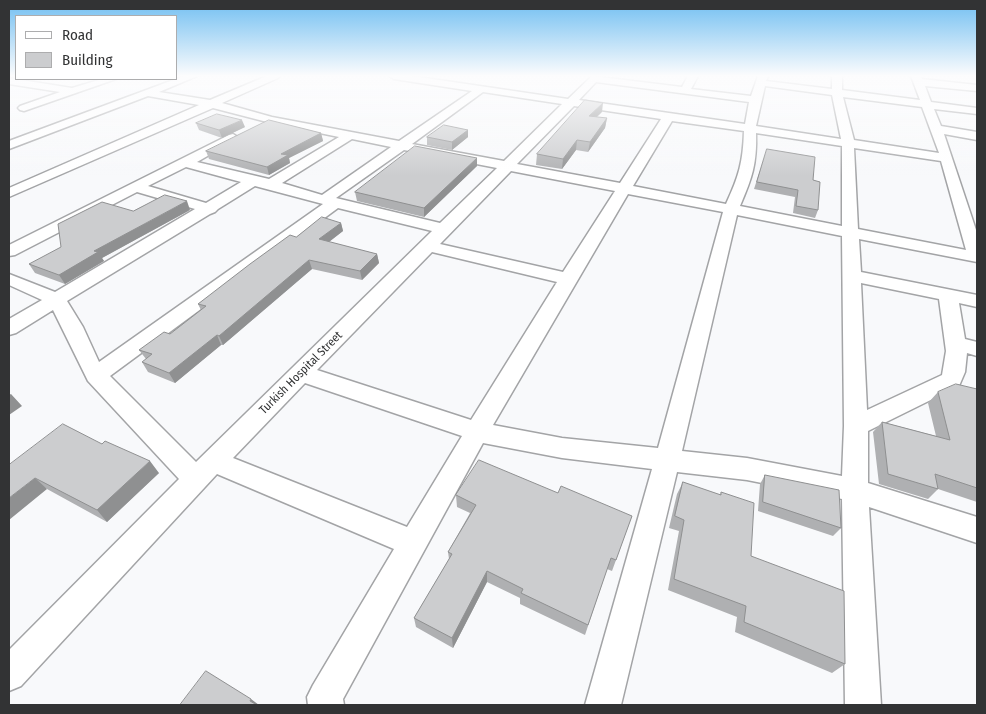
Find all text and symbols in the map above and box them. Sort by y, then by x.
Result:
legend [15,15,178,80]
text: Road [62,26,93,44]
text: Building [62,51,113,69]
street label: Turkish Hospital Street [256,328,346,418]

